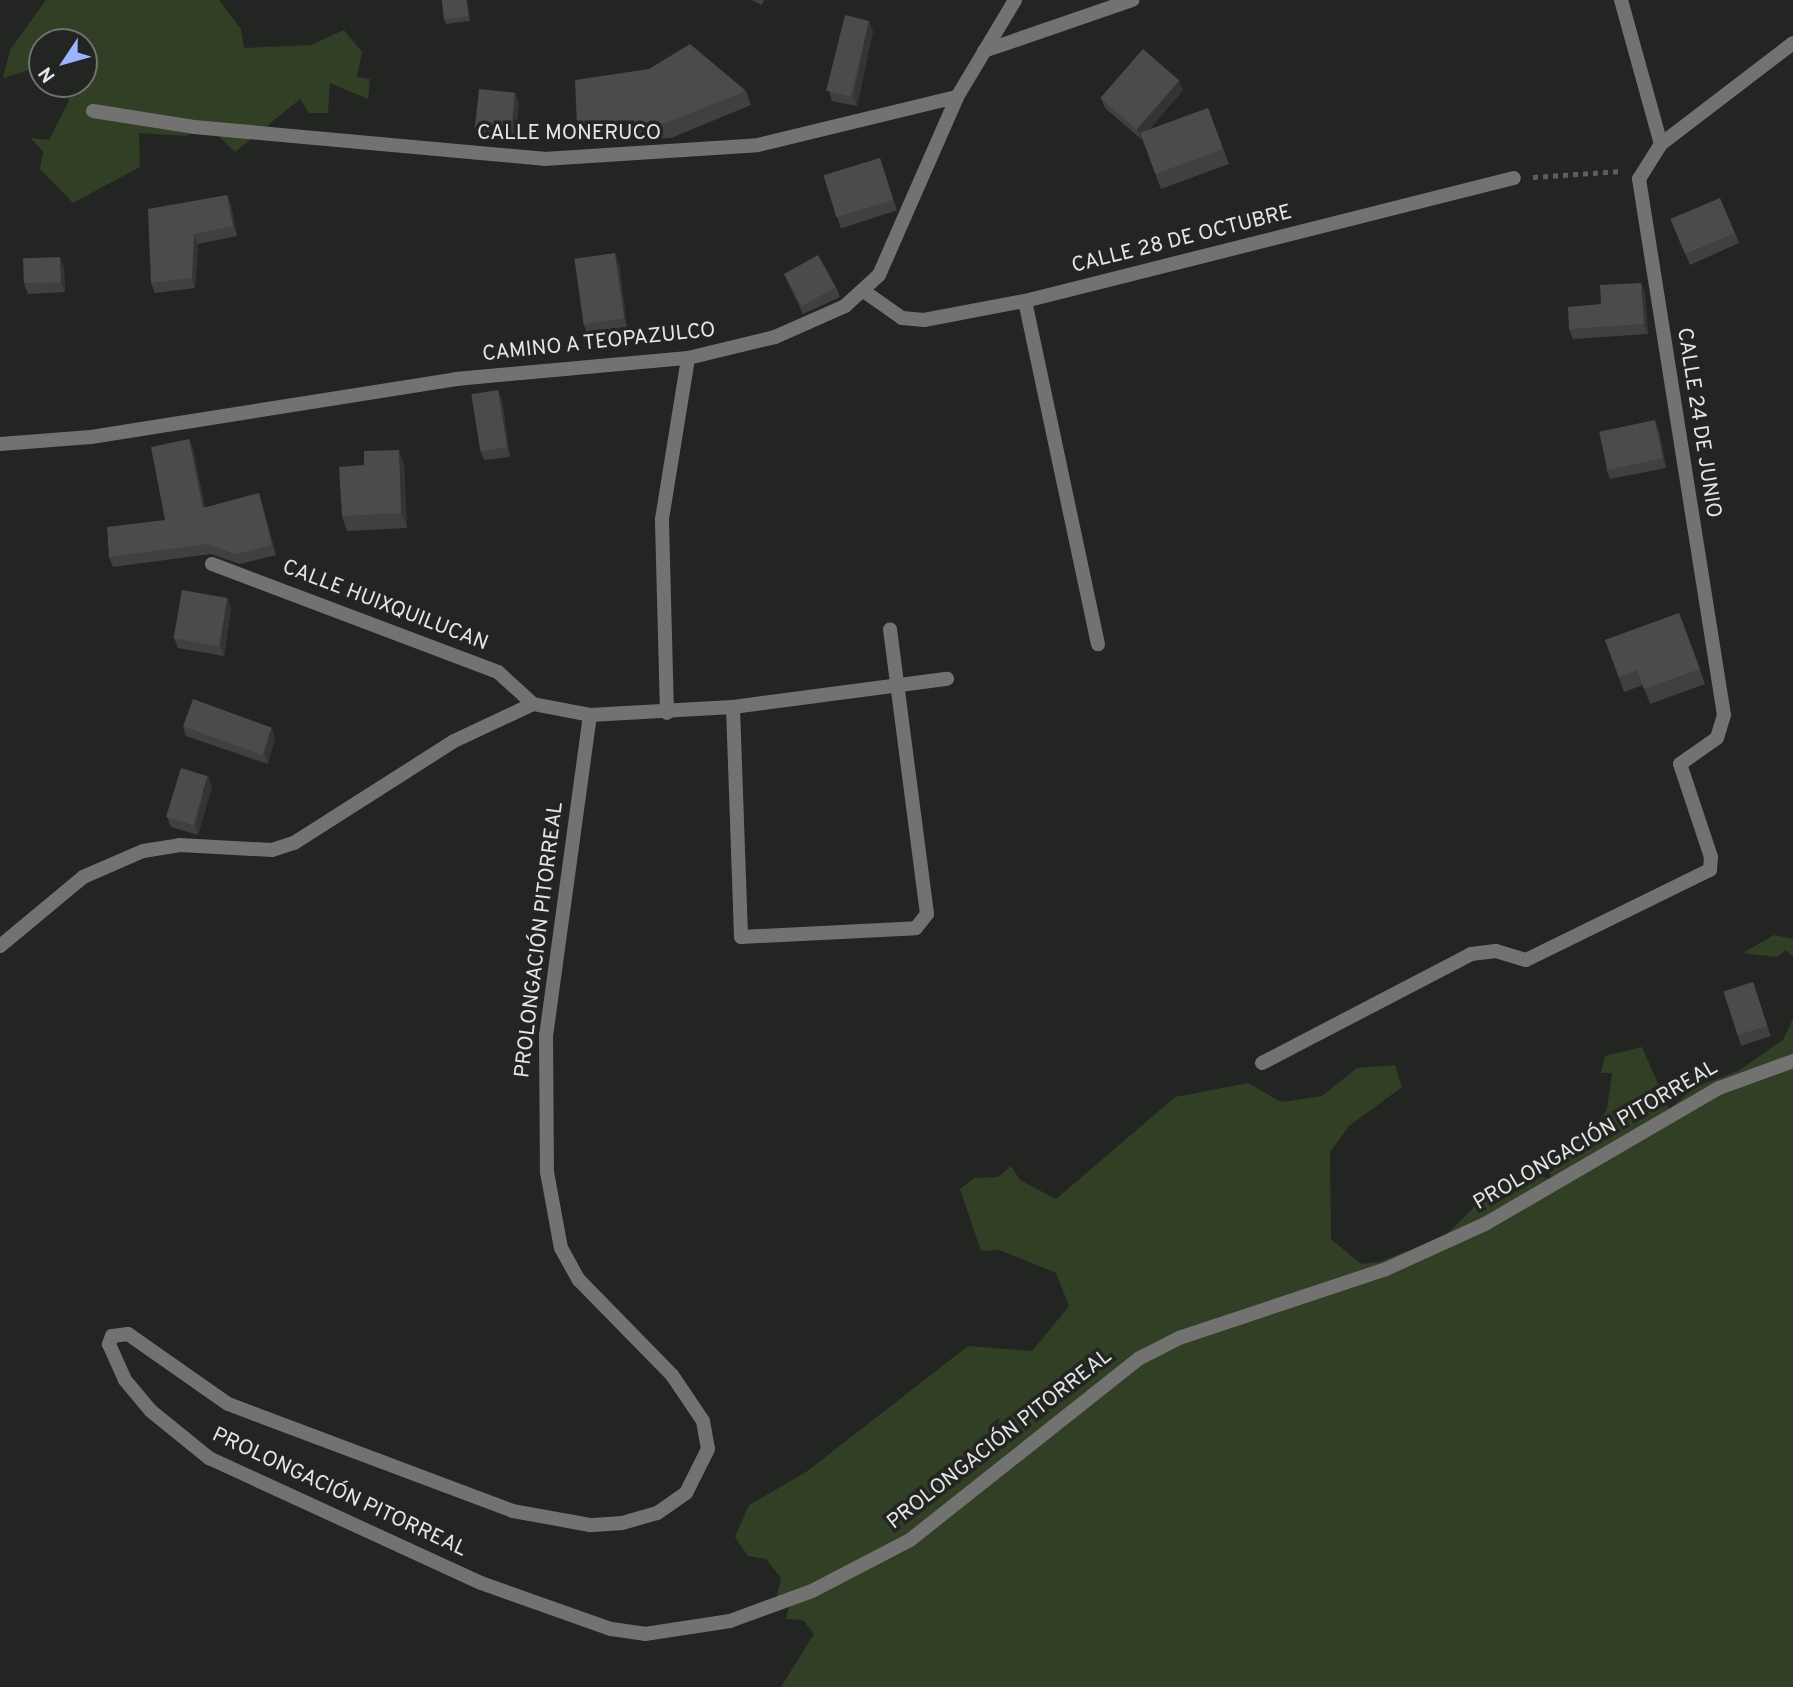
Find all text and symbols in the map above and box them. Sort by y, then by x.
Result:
north arrow [28,28,98,98]
text: N [34,62,61,87]
street label: CALLE MONERUCO [477,121,661,147]
street label: CALLE 28 DE OCTUBRE [1069,200,1295,280]
street label: CAMINO A TEOPAZULCO [480,318,718,368]
street label: CALLE 24 DE JUNIO [1671,326,1725,520]
street label: CALLE HUIXQUILUCAN [279,555,491,657]
street label: PROLONGACIÓN PITORREAL [511,801,569,1079]
street label: PROLONGACIÓN PITORREAL [1469,1056,1723,1216]
street label: PROLONGACIÓN PITORREAL [883,1345,1117,1535]
street label: PROLONGACIÓN PITORREAL [208,1423,470,1563]

